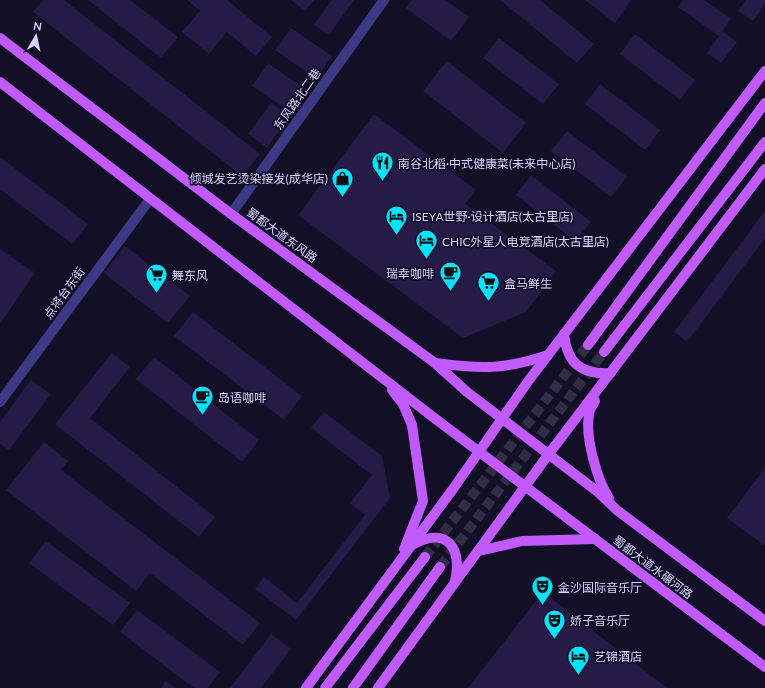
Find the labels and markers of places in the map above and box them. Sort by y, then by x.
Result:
restaurant icon: 南谷北稻·中式健康菜(未来中心店) [369,150,395,183]
place label: 南谷北稻·中式健康菜(未来中心店) [398,156,576,171]
shop icon: 倾城发艺烫染接发(成华店) [330,165,356,198]
place label: 倾城发艺烫染接发(成华店) [190,171,328,186]
hotel icon: ISEYA世野·设计酒店(太古里店) [383,203,409,236]
place label: ISEYA世野·设计酒店(太古里店) [412,209,573,224]
hotel icon: CHIC外星人电竞酒店(太古里店) [413,228,439,261]
place label: CHIC外星人电竞酒店(太古里店) [442,234,609,249]
cafe icon: 瑞幸咖啡 [437,260,463,293]
supermarket icon: 舞东风 [143,262,169,295]
place label: 瑞幸咖啡 [386,266,434,281]
place label: 舞东风 [172,268,208,283]
supermarket icon: 盒马鲜生 [476,270,502,303]
place label: 盒马鲜生 [504,276,552,291]
cafe icon: 岛语咖啡 [189,384,215,417]
place label: 岛语咖啡 [218,390,266,405]
theatre icon: 金沙国际音乐厅 [529,574,555,607]
place label: 金沙国际音乐厅 [558,580,642,595]
theatre icon: 娇子音乐厅 [542,607,568,640]
place label: 娇子音乐厅 [570,613,630,628]
hotel icon: 艺锦酒店 [565,643,591,676]
place label: 艺锦酒店 [594,649,642,664]

